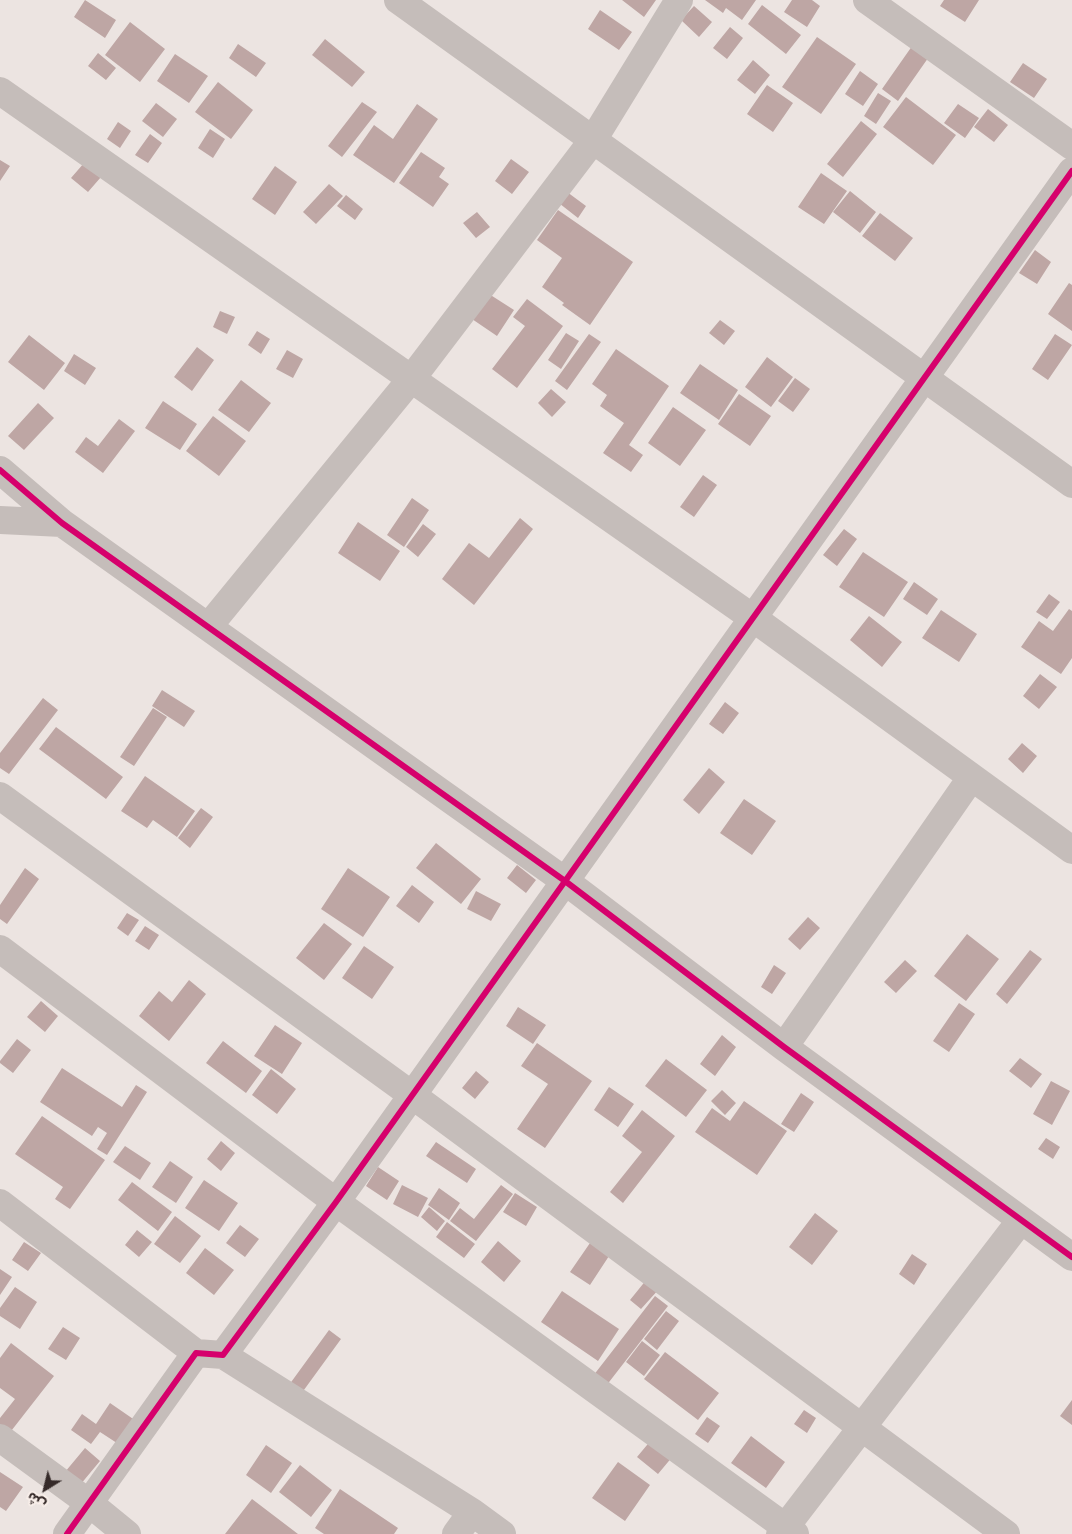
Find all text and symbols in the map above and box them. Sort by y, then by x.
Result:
north arrow [20,1464,70,1514]
text: ش [23,1489,49,1514]

